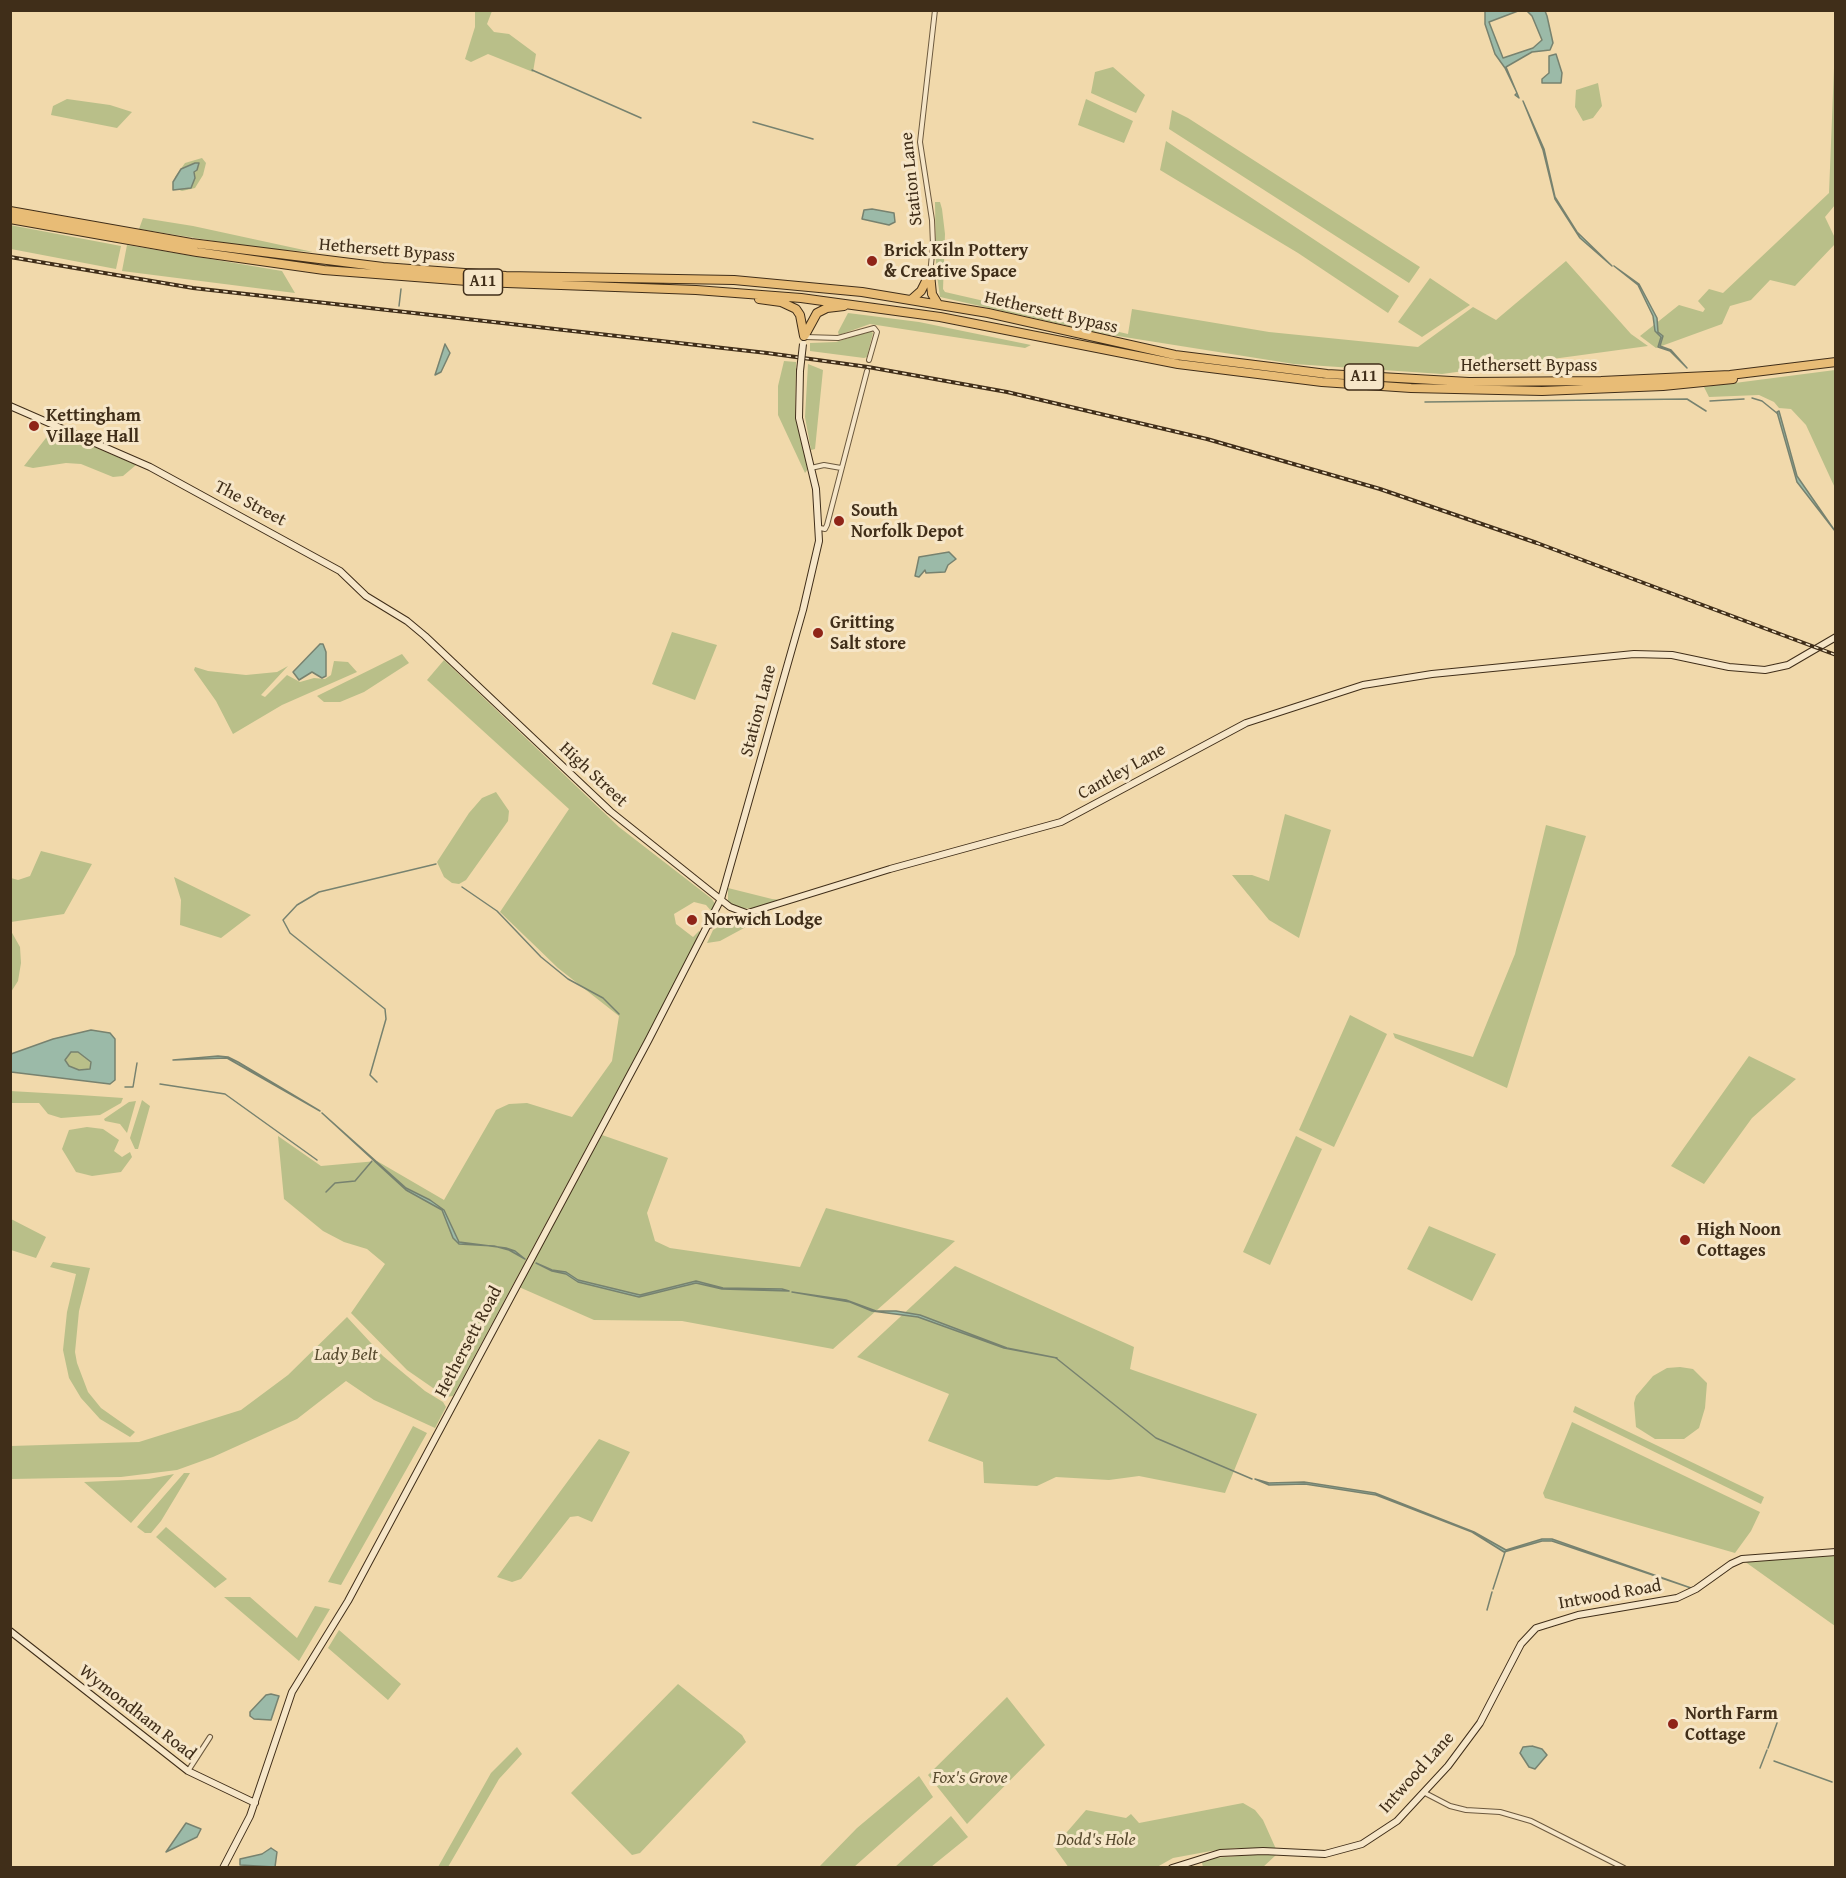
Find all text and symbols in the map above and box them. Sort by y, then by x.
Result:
street label: Station Lane [896,131,928,227]
street label: Hethersett Bypass [318,234,456,268]
place label: Brick Kiln Pottery & Creative Space [884,240,1028,282]
marker: Brick Kiln Pottery & Creative Space [865,254,879,268]
road number: A11 [464,269,502,295]
street label: Hethersett Bypass [982,287,1120,339]
street label: Hethersett Bypass [1461,355,1597,377]
road number: A11 [1344,364,1384,390]
place label: Kettingham Village Hall [46,405,141,448]
marker: Kettingham Village Hall [27,419,41,433]
street label: The Street [210,476,290,532]
place label: South Norfolk Depot [851,500,964,542]
marker: South Norfolk Depot [832,514,846,528]
place label: Gritting Salt store [830,612,906,654]
marker: Gritting Salt store [811,626,825,640]
street label: Station Lane [736,663,782,759]
street label: High Street [554,738,632,812]
street label: Cantley Lane [1074,739,1170,805]
place label: Norwich Lodge [704,909,823,931]
marker: Norwich Lodge [685,913,699,927]
place label: High Noon Cottages [1697,1219,1781,1262]
marker: High Noon Cottages [1678,1233,1692,1247]
street label: Hethersett Road [431,1283,507,1401]
park label: Lady Belt [314,1344,378,1366]
street label: Intwood Road [1557,1575,1663,1615]
street label: Wymondham Road [74,1661,200,1765]
place label: North Farm Cottage [1685,1703,1778,1746]
marker: North Farm Cottage [1666,1717,1680,1731]
street label: Intwood Lane [1375,1728,1459,1818]
park label: Fox's Grove [932,1767,1008,1789]
park label: Dodd's Hole [1056,1829,1136,1851]

